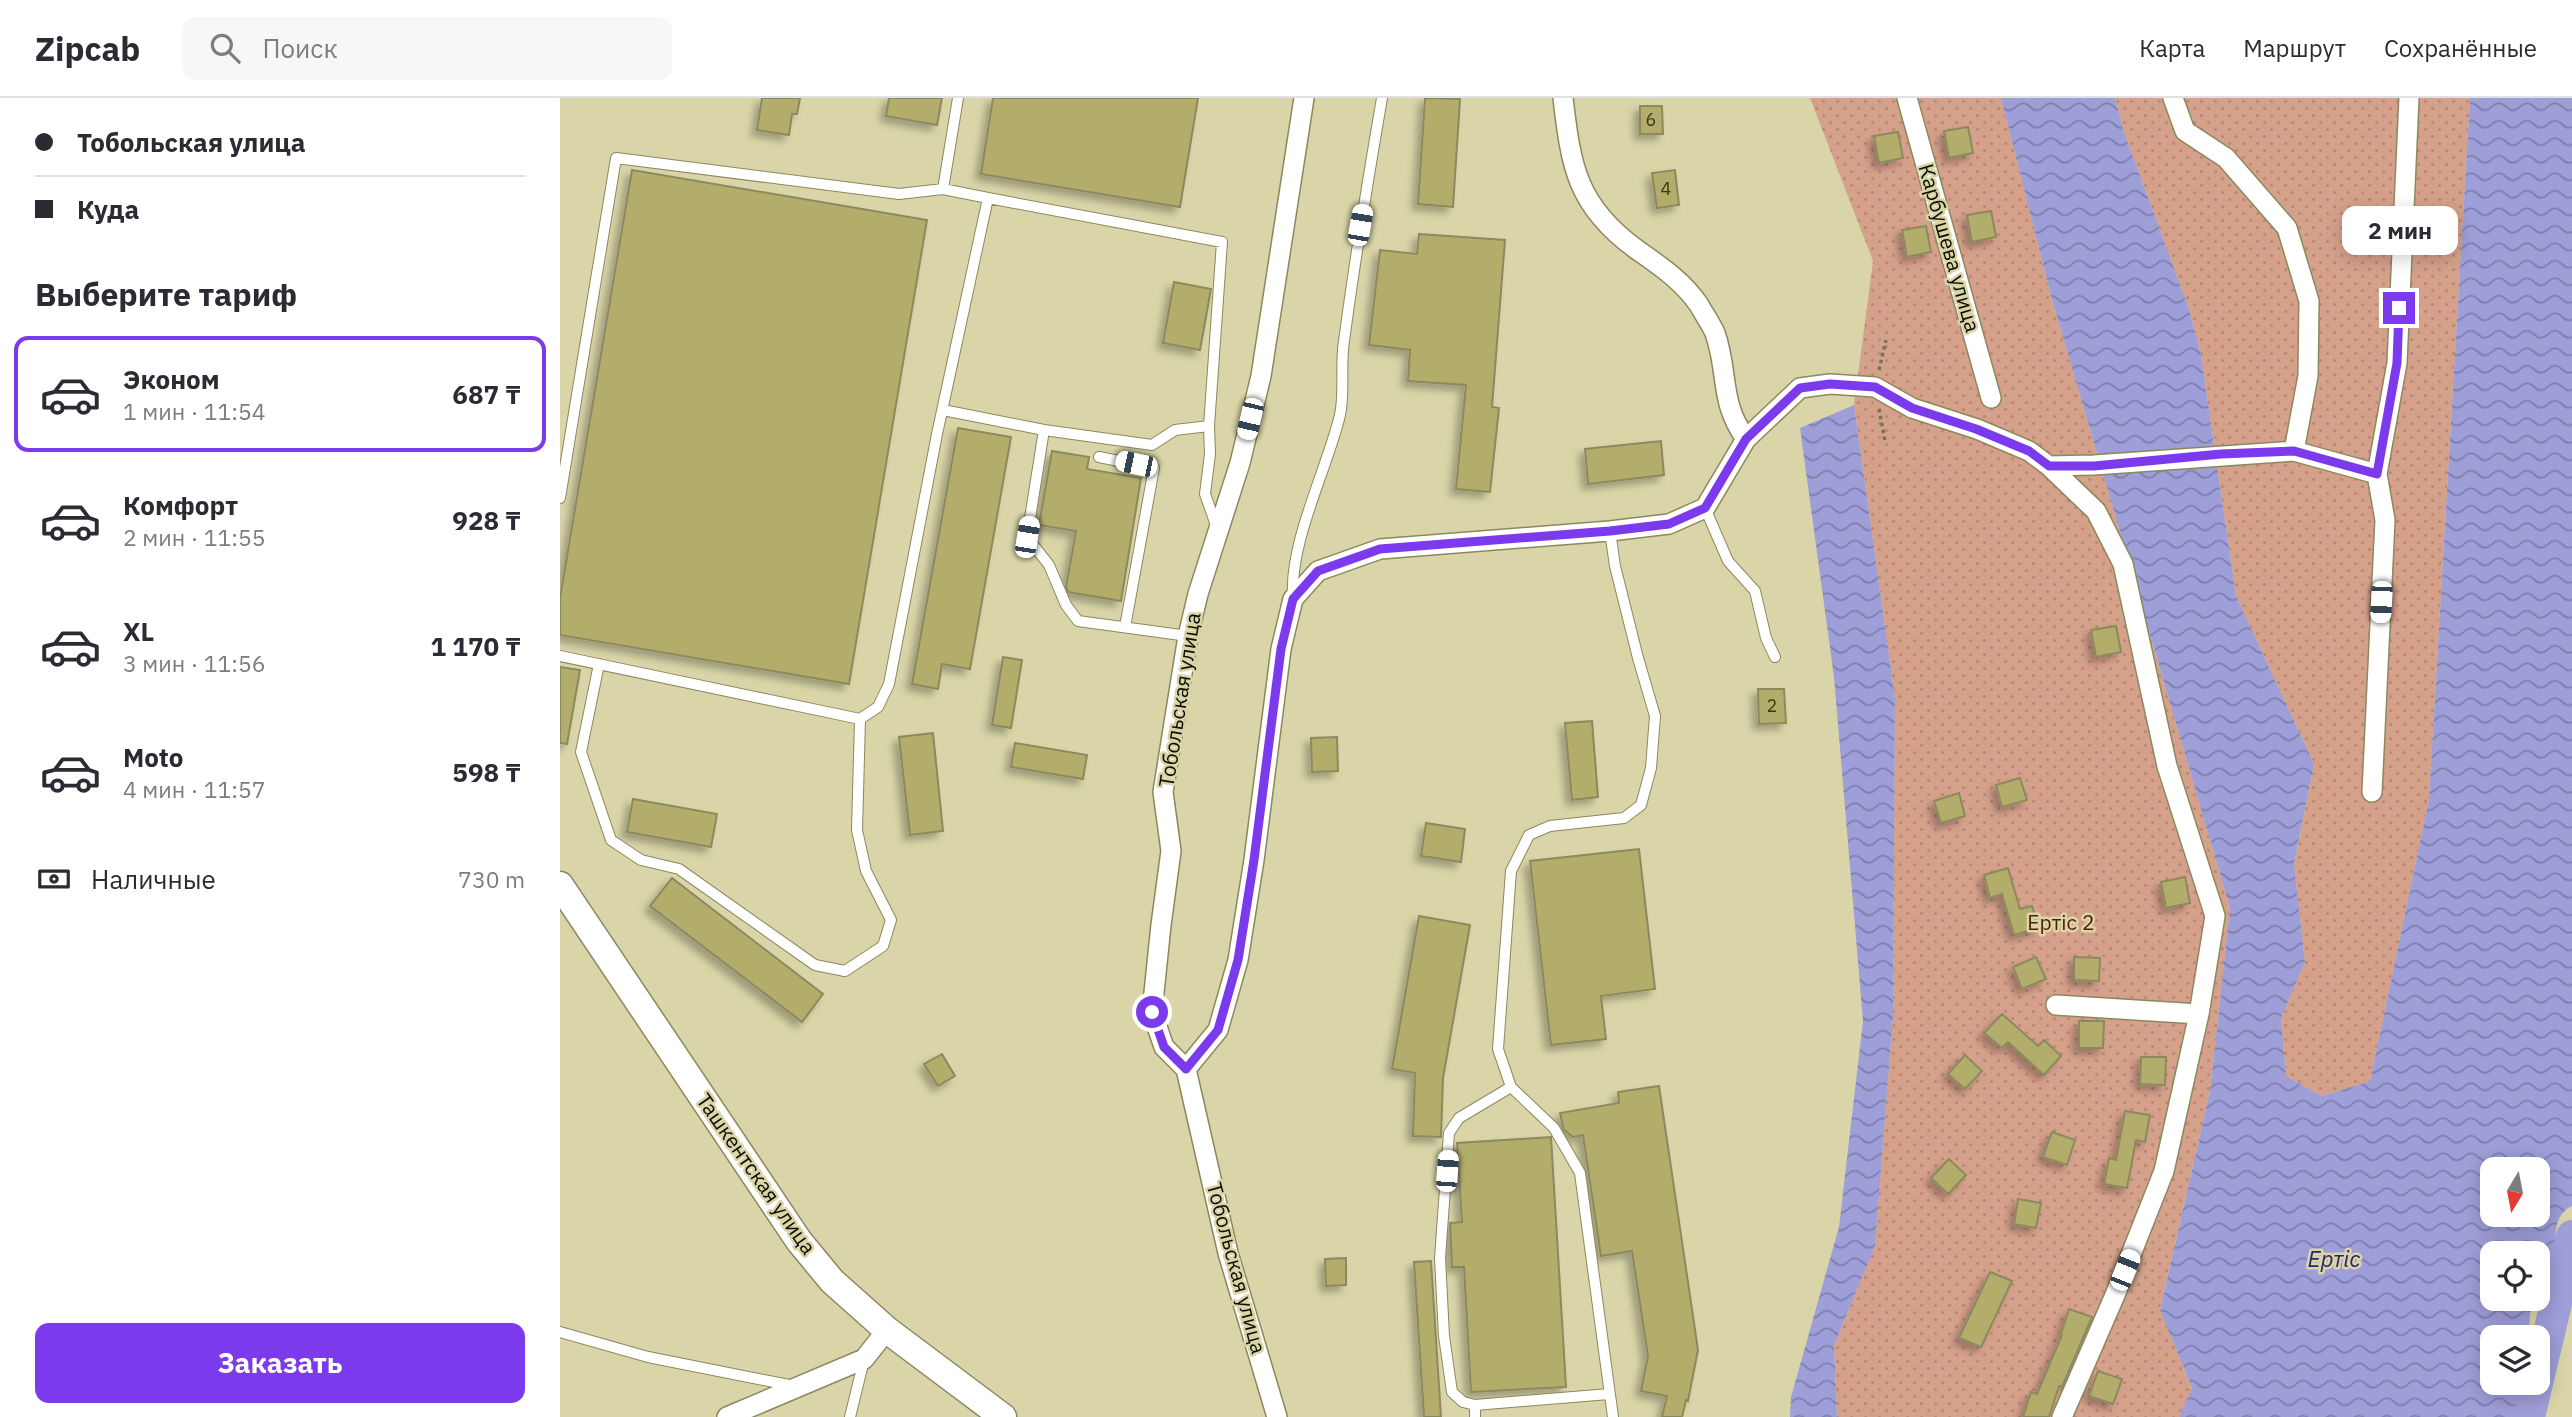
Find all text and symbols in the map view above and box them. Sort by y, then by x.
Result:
search box [182,17,672,80]
text: Zipcab [35,27,140,70]
icon: search [206,29,244,67]
text: Поиск [262,31,338,65]
text: Карта [2139,32,2205,64]
text: Маршрут [2243,32,2346,64]
text: Сохранённые [2384,32,2537,64]
house number: 6 [1646,108,1656,131]
text: Тобольская улица [77,125,306,159]
street label: Карбушева улица [1913,160,1987,335]
house number: 4 [1661,177,1672,200]
text: Куда [77,192,139,226]
car [1347,202,1374,248]
callout: 2 мин [2341,206,2457,256]
text: 2 мин [2368,215,2432,245]
text: Выберите тариф [35,273,297,315]
route end [2383,292,2415,324]
text: Эконом [123,362,220,396]
icon: car [39,363,102,426]
text: 687 ₸ [452,377,521,411]
text: 1 мин · 11:54 [123,396,266,426]
car [1236,396,1265,442]
car [1114,449,1159,479]
text: Комфорт [123,488,238,522]
icon: car [39,489,102,552]
text: 928 ₸ [452,503,521,537]
car [1014,515,1041,559]
text: 2 мин · 11:55 [123,522,266,552]
car [2370,580,2393,624]
street label: Тобольская улица [1151,611,1207,789]
text: XL [123,614,154,648]
icon: car [39,615,102,678]
text: 1 170 ₸ [431,629,521,663]
text: 3 мин · 11:56 [123,648,266,678]
house number: 2 [1767,694,1777,717]
text: Moto [123,740,183,774]
icon: car [39,741,102,804]
text: 598 ₸ [452,755,521,789]
text: 4 мин · 11:57 [123,774,266,804]
icon: cash [35,860,73,898]
text: Наличные [91,862,216,896]
text: 730 m [458,864,525,894]
park label: Ертіс 2 [2027,908,2095,936]
route start [1136,996,1168,1028]
street label: Ташкентская улица [691,1087,823,1260]
car [1436,1149,1459,1193]
north arrow [2480,1157,2550,1227]
map controls [2480,1157,2550,1395]
street label: Тобольская улица [1201,1179,1273,1357]
button: locate [2480,1241,2550,1311]
water label: Ертіс [2307,1243,2361,1273]
car [2108,1247,2143,1293]
button: Заказать [35,1323,525,1403]
button: layers [2480,1325,2550,1395]

